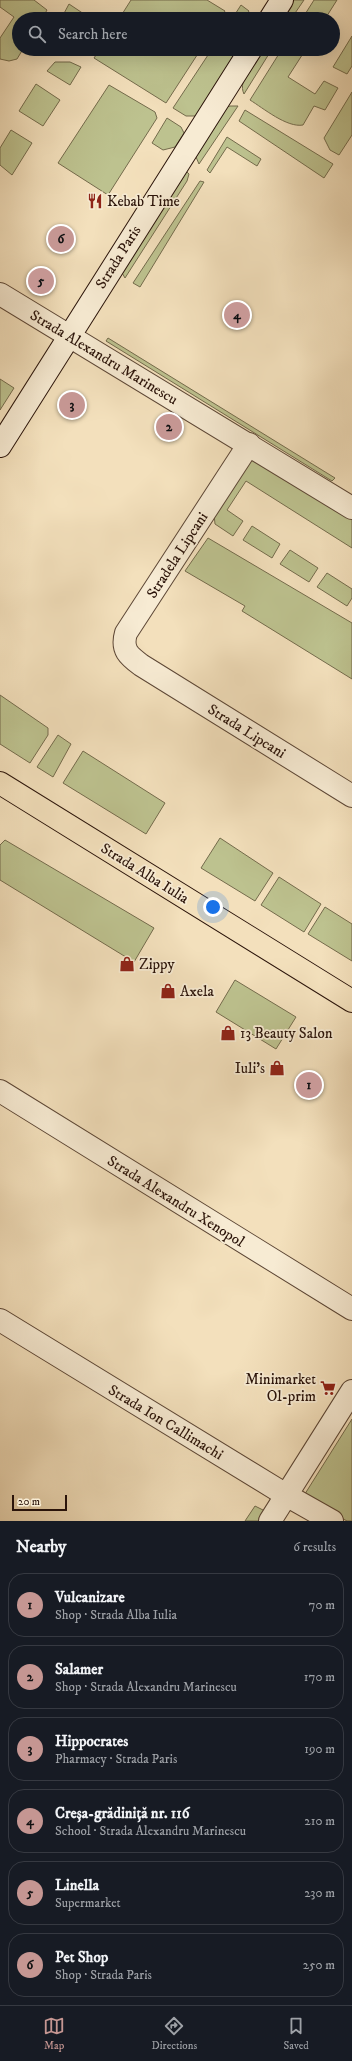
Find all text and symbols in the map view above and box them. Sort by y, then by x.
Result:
search box [12,12,340,56]
icon: search [26,23,48,45]
text: Search here [58,25,127,44]
restaurant icon: Kebab Time [86,192,104,210]
place label: Kebab Time [107,192,180,211]
street label: Strada Paris [91,222,145,293]
pin: 6 [48,224,74,254]
pin: 5 [28,266,54,296]
pin: 4 [224,300,250,330]
street label: Strada Alexandru Marinescu [26,306,181,409]
pin: 3 [59,390,85,420]
pin: 2 [156,412,182,442]
street label: Stradela Lipcani [142,508,212,602]
street label: Strada Lipcani [204,700,289,763]
street label: Strada Alba Iulia [97,839,193,908]
your location [203,897,223,917]
shop icon: Zippy [118,955,136,973]
place label: Zippy [139,955,176,974]
shop icon: Axela [159,982,177,1000]
place label: Axela [180,982,215,1001]
shop icon: 13 Beauty Salon [219,1024,237,1042]
place label: 13 Beauty Salon [240,1024,333,1043]
place label: Iuli's [235,1059,265,1078]
shop icon: Iuli's [268,1059,286,1077]
pin: 1 [296,1070,322,1100]
street label: Strada Alexandru Xenopol [104,1151,248,1252]
place label: Minimarket Ol-prim [245,1370,316,1406]
supermarket icon: Minimarket Ol-prim [319,1379,337,1397]
street label: Strada Ion Callimachi [105,1381,227,1464]
scale bar [12,1493,67,1512]
text: 20 m [18,1495,40,1509]
text: Nearby [16,1536,66,1558]
text: 6 results [293,1539,336,1555]
text: Vulcanizare [55,1588,125,1607]
text: 1 [28,1597,32,1613]
text: 70 m [309,1597,335,1613]
text: Shop · Strada Alba Iulia [55,1607,177,1623]
text: Salamer [55,1660,103,1679]
text: 2 [27,1669,33,1685]
text: 170 m [304,1669,335,1685]
text: Shop · Strada Alexandru Marinescu [55,1679,237,1695]
text: Hippocrates [55,1732,128,1751]
text: 3 [28,1741,32,1757]
text: 190 m [304,1741,335,1757]
text: Pharmacy · Strada Paris [55,1751,177,1767]
text: Creșa-grădiniță nr. 116 [55,1804,190,1823]
text: 4 [26,1813,34,1829]
text: 210 m [304,1813,335,1829]
text: School · Strada Alexandru Marinescu [55,1823,246,1839]
text: Linella [55,1876,99,1895]
text: 5 [27,1885,33,1901]
text: 230 m [304,1885,335,1901]
text: Supermarket [55,1895,121,1911]
text: Pet Shop [55,1948,108,1967]
text: 6 [27,1957,33,1973]
text: 250 m [303,1957,335,1973]
text: Shop · Strada Paris [55,1967,152,1983]
tab: Map [43,2015,65,2053]
tab: Directions [152,2015,197,2053]
tab: Saved [284,2015,309,2053]

